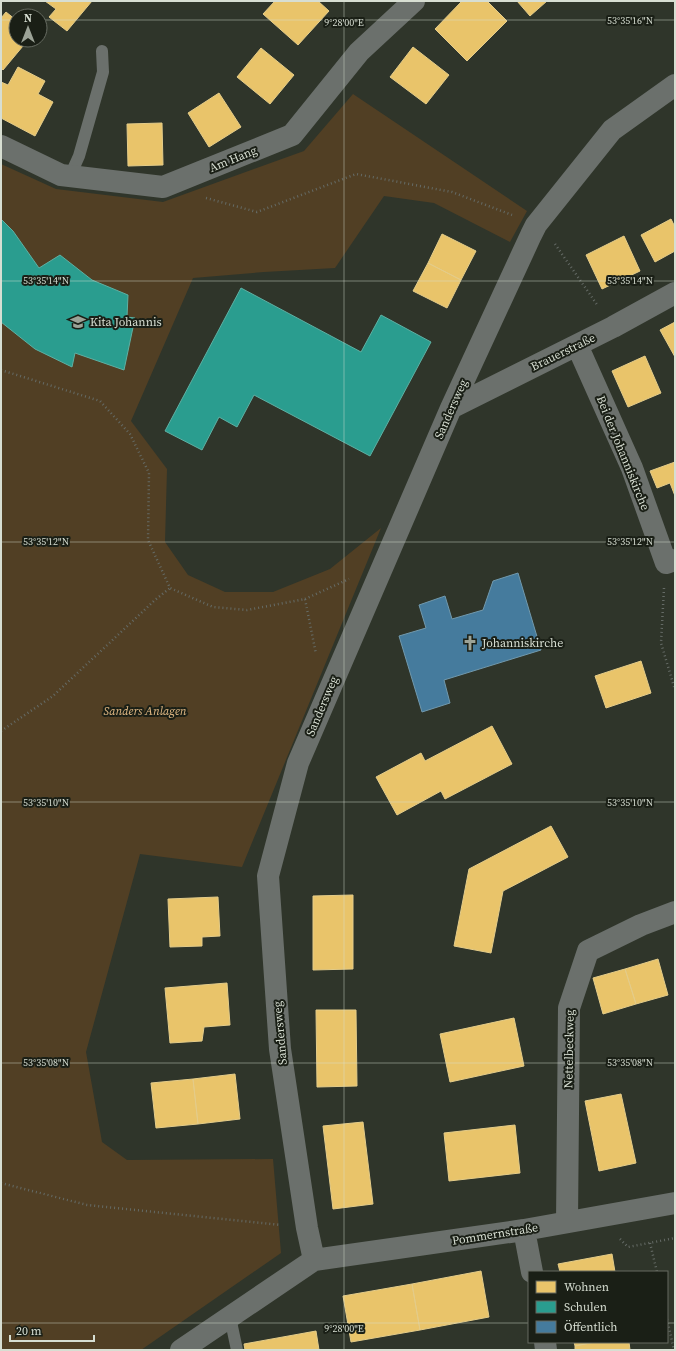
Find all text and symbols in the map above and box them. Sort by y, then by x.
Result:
north arrow [8,8,48,48]
text: N [24,11,32,26]
text: 53°35'16"N [607,14,653,27]
text: 9°28'00"E [324,16,364,29]
street label: Am Hang [207,142,259,176]
text: 53°35'14"N [23,274,69,287]
text: 53°35'14"N [607,274,653,287]
school or university icon: Kita Johannis [69,313,87,331]
place label: Kita Johannis [90,314,162,330]
street label: Brauerstraße [528,329,598,375]
street label: Sandersweg [431,377,471,441]
street label: Bei der Johanniskirche [593,393,653,513]
text: 53°35'12"N [23,535,69,548]
text: 53°35'12"N [607,535,653,548]
church icon: Johanniskirche [461,634,479,652]
place label: Johanniskirche [481,635,563,651]
street label: Sandersweg [302,673,342,739]
park label: Sanders Anlagen [103,703,187,719]
text: 53°35'10"N [23,796,69,809]
text: 53°35'10"N [607,796,653,809]
street label: Sandersweg [269,1001,291,1065]
street label: Nettelbeckweg [560,1009,578,1089]
text: 53°35'08"N [23,1056,69,1069]
text: 53°35'08"N [607,1056,653,1069]
street label: Pommernstraße [451,1219,539,1249]
legend [528,1271,668,1343]
text: Wohnen [564,1279,609,1295]
text: Schulen [564,1299,607,1315]
scale bar [10,1317,94,1343]
text: Öffentlich [564,1319,618,1335]
text: 9°28'00"E [324,1322,364,1335]
text: 20 m [16,1323,42,1339]

